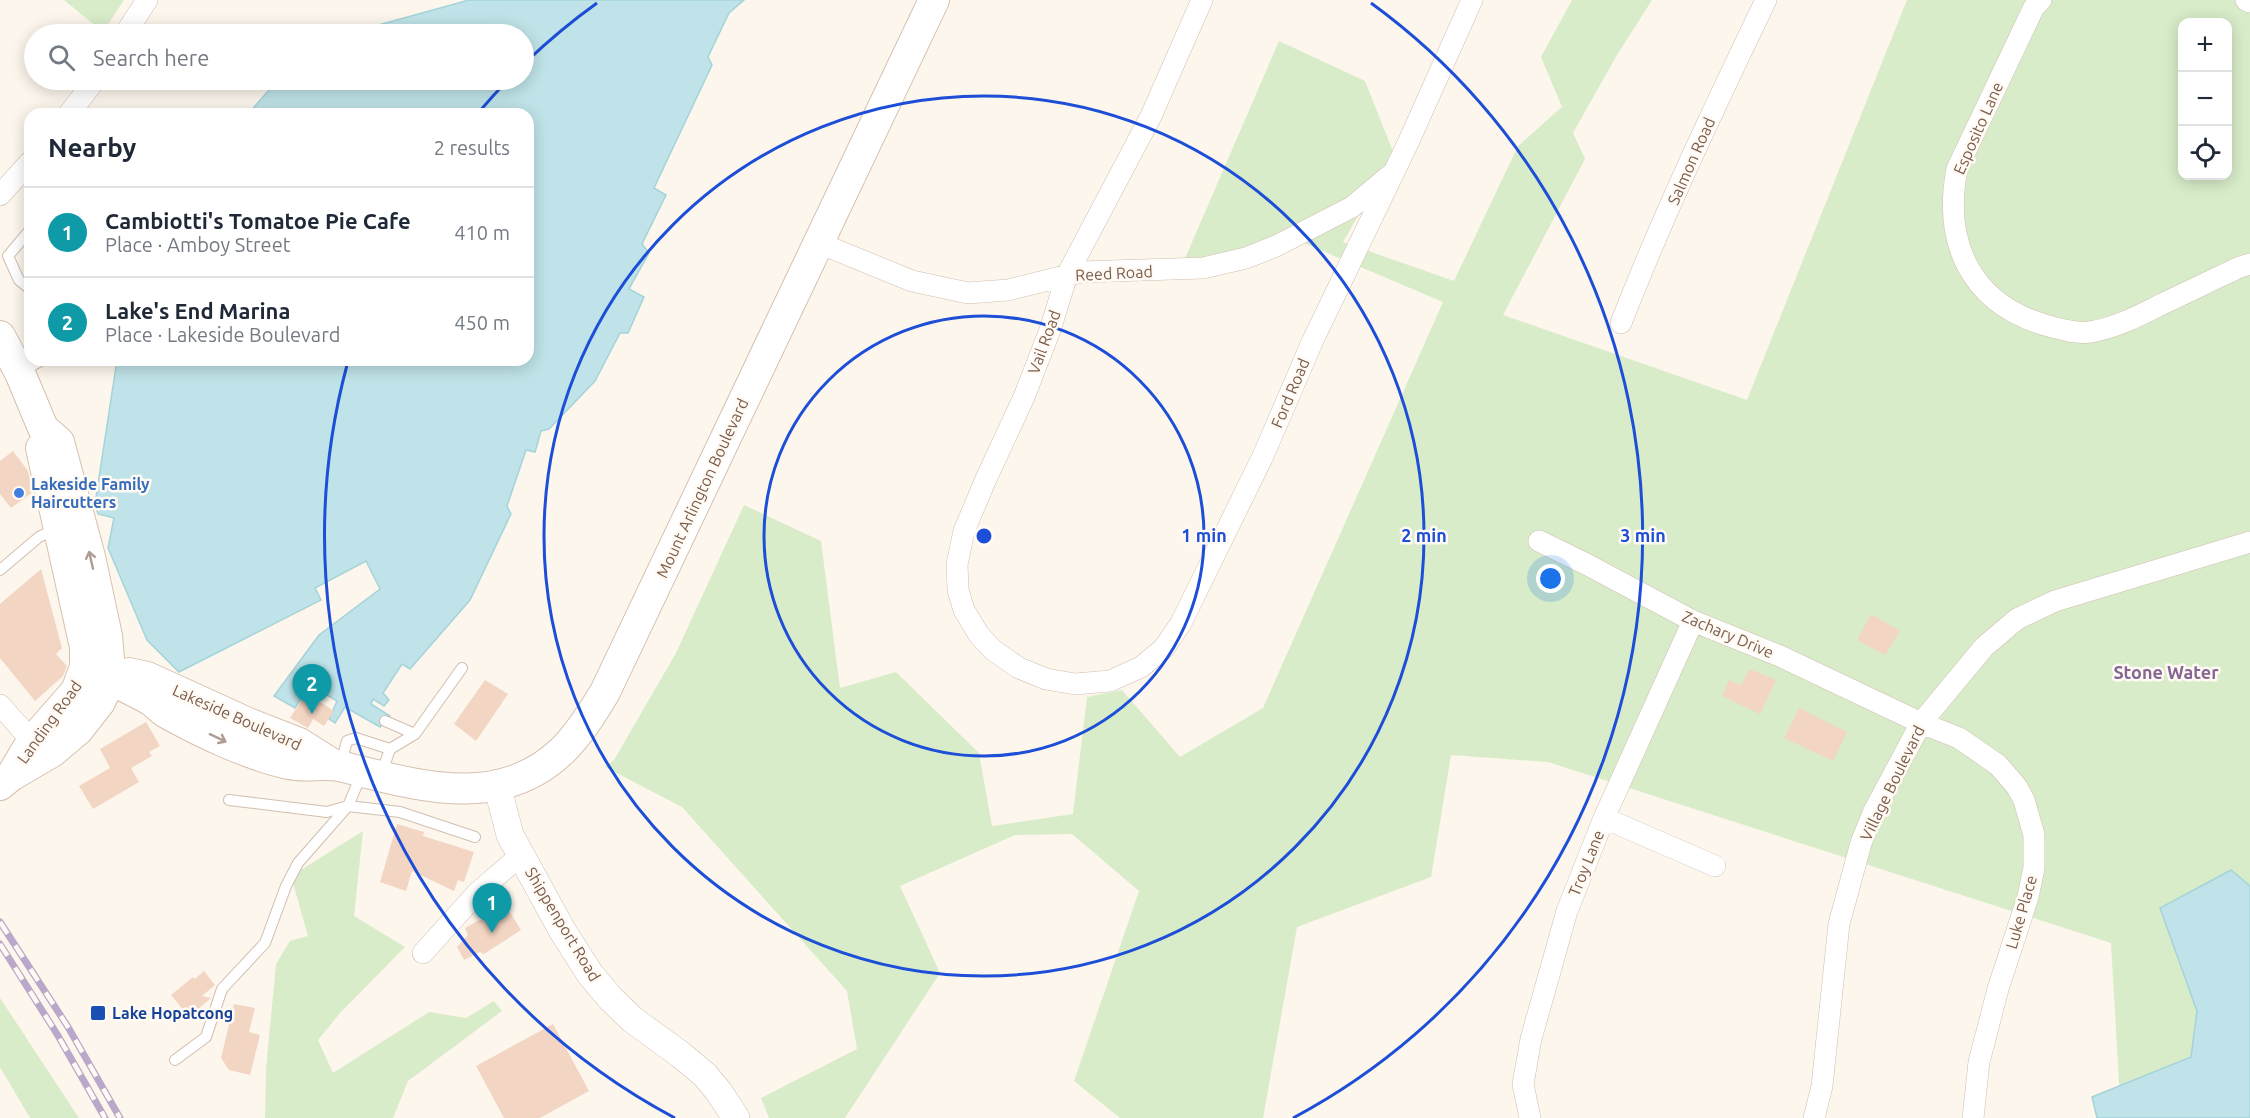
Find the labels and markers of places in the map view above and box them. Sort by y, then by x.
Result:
place label: Lakeside Family Haircutters [31,475,150,511]
marker: Lakeside Family Haircutters [12,486,26,500]
centre of rings [974,526,994,546]
pin: 2 [292,664,332,714]
pin: 1 [472,884,512,933]
marker: Lake Hopatcong [89,1004,107,1022]
place label: Lake Hopatcong [112,1004,233,1022]

